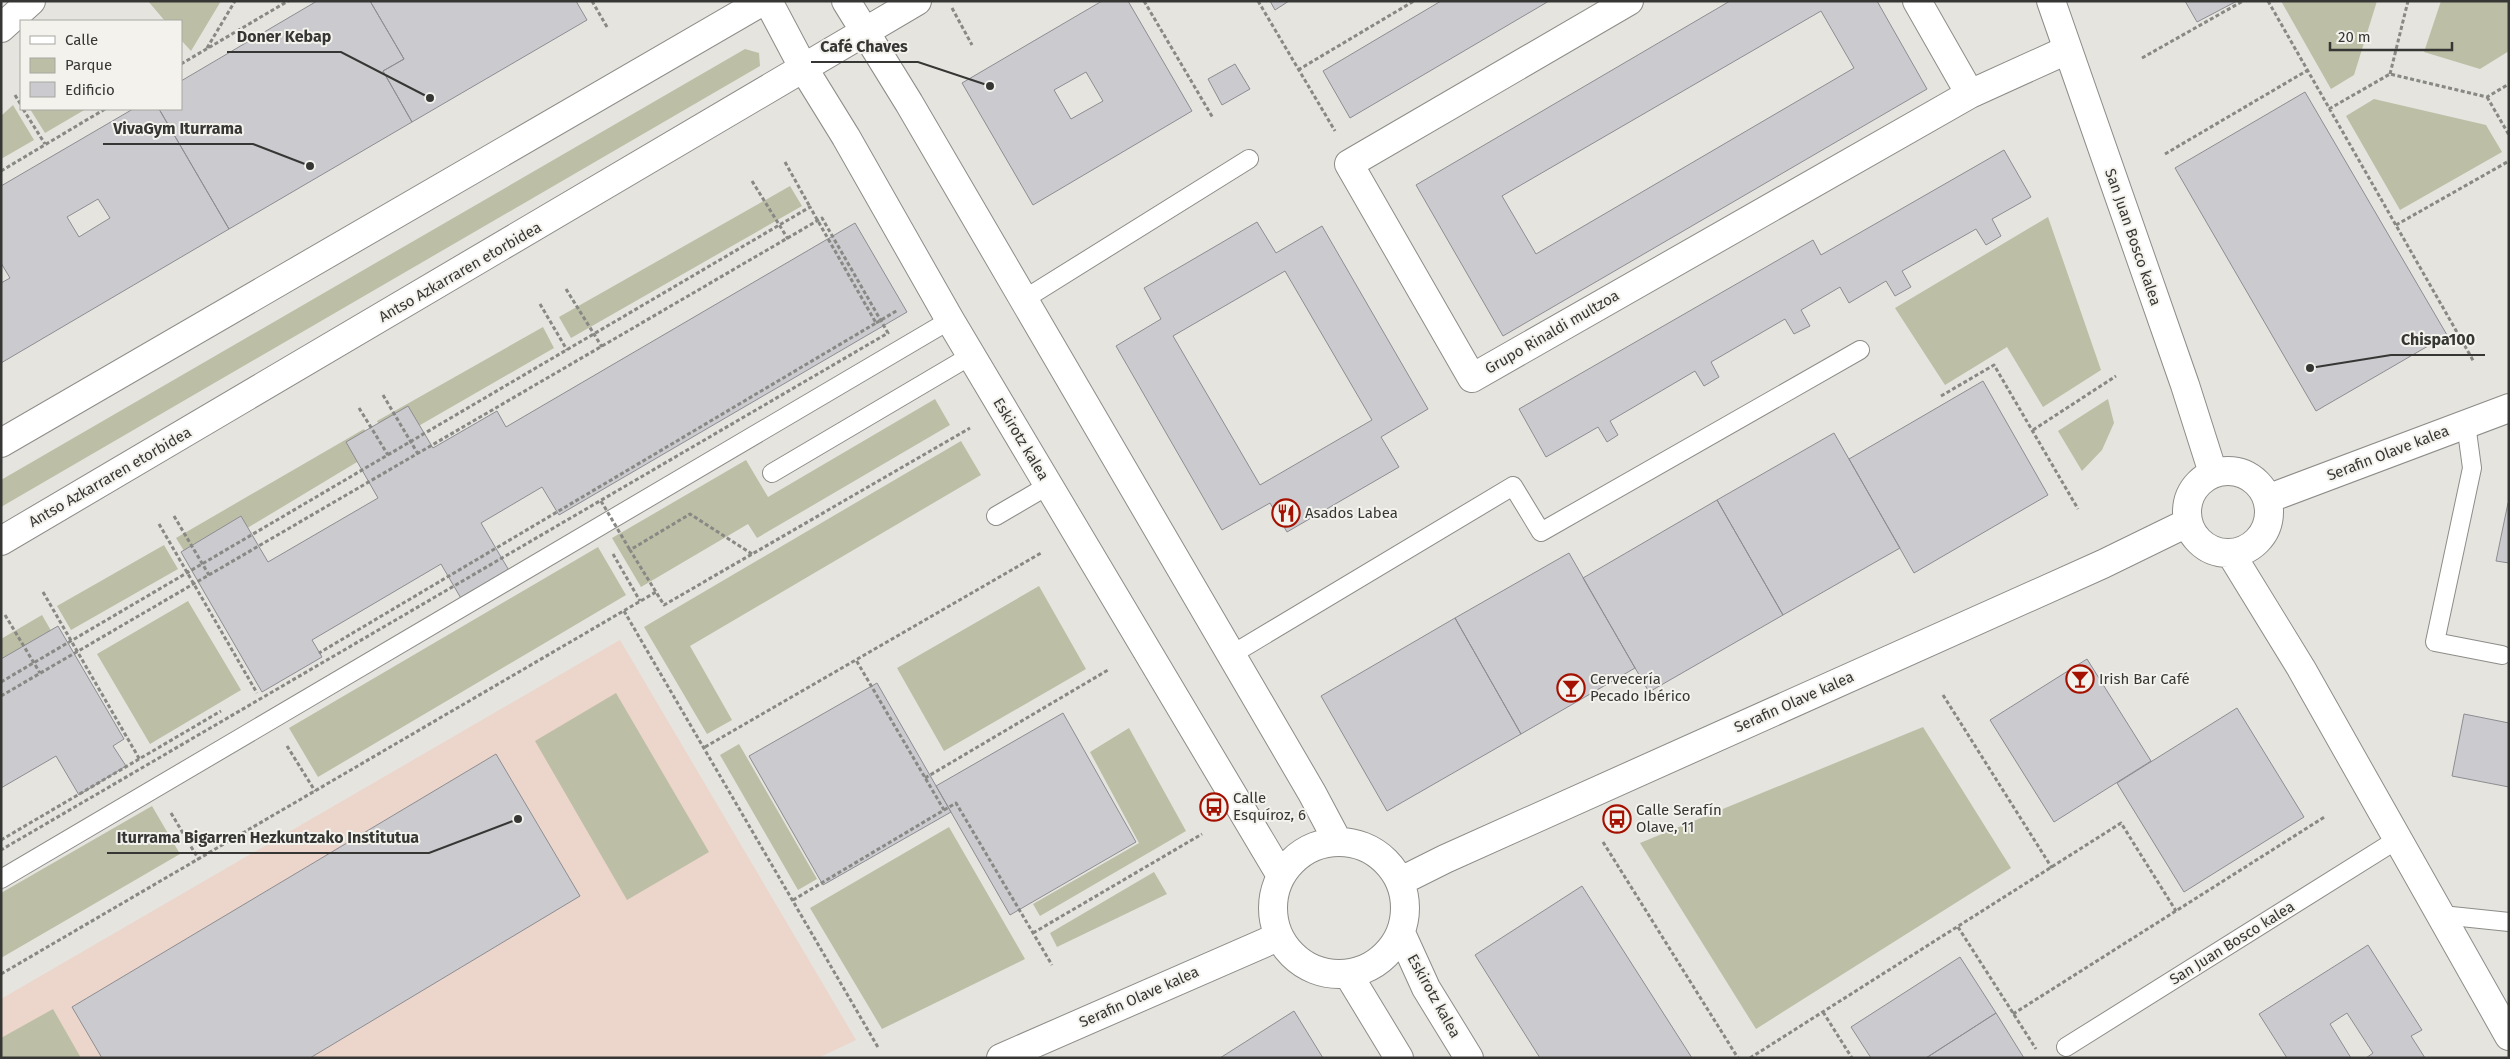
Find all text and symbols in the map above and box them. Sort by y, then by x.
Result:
legend [20,20,182,110]
scale bar [2330,20,2452,52]
callout: Doner Kebap [227,21,341,52]
text: Doner Kebap [237,27,331,46]
text: 20 m [2338,28,2371,46]
text: Calle [65,31,98,49]
callout: Café Chaves [811,31,918,62]
text: Café Chaves [820,37,908,56]
text: Parque [65,56,112,74]
text: Edificio [65,81,115,99]
callout: VivaGym Iturrama [103,113,253,144]
text: VivaGym Iturrama [112,119,243,138]
street label: San Juan Bosco kalea [2101,166,2165,308]
street label: Antso Azkarraren etorbidea [375,218,545,326]
street label: Grupo Rinaldi multzoa [1482,286,1622,378]
callout: Chispa100 [2391,324,2485,355]
text: Chispa100 [2401,330,2475,349]
street label: Eskirotz kalea [989,395,1053,483]
street label: Serafin Olave kalea [2324,421,2452,485]
street label: Antso Azkarraren etorbidea [25,423,195,531]
restaurant icon: Asados Labea [1271,498,1301,528]
place label: Asados Labea [1305,504,1398,522]
bar icon: Irish Bar Café [2065,664,2095,694]
street label: Serafin Olave kalea [1731,667,1857,737]
place label: Cervecería Pecado Ibérico [1590,670,1691,705]
place label: Irish Bar Café [2099,670,2190,688]
bar icon: Cervecería Pecado Ibérico [1556,673,1586,703]
place label: Calle Esquíroz, 6 [1233,789,1306,824]
bus stop icon: Calle Esquíroz, 6 [1199,792,1229,822]
place label: Calle Serafín Olave, 11 [1636,801,1722,836]
bus stop icon: Calle Serafín Olave, 11 [1602,804,1632,834]
callout: Iturrama Bigarren Hezkuntzako Institutua [107,822,429,853]
text: Iturrama Bigarren Hezkuntzako Institutua [117,828,419,847]
street label: San Juan Bosco kalea [2166,897,2298,989]
street label: Eskirotz kalea [1404,951,1464,1041]
street label: Serafin Olave kalea [1076,962,1202,1032]

